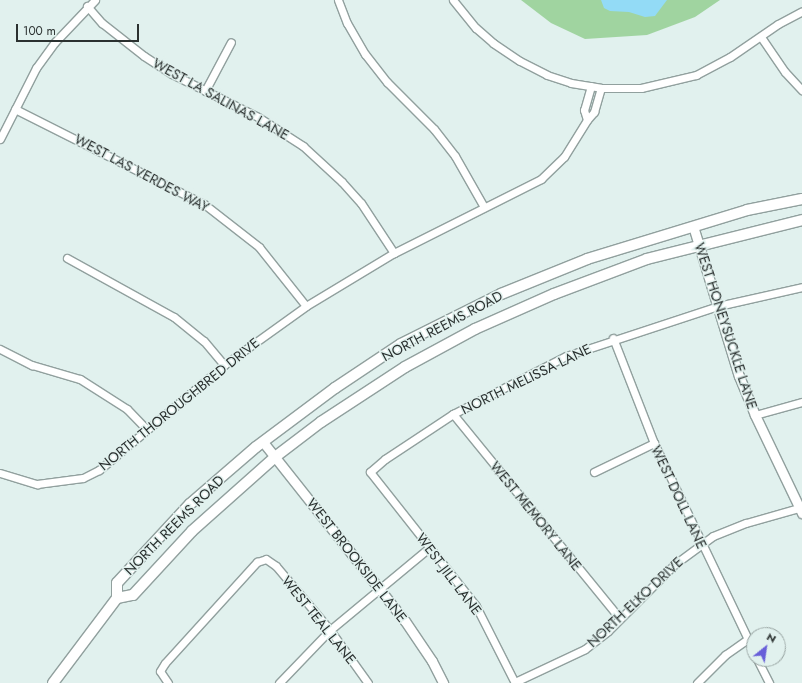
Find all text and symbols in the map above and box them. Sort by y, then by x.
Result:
scale bar [18,16,141,42]
text: 100 m [23,22,56,40]
street label: WEST LA SALINAS LANE [150,55,292,143]
street label: WEST LAS VERDES WAY [72,130,212,216]
street label: WEST HONEYSUCKLE LANE [691,241,761,411]
street label: NORTH REEMS ROAD [379,287,505,365]
street label: NORTH THOROUGHBRED DRIVE [95,334,263,474]
street label: NORTH MELISSA LANE [458,340,594,418]
street label: WEST DOLL LANE [648,443,710,551]
street label: WEST MEMORY LANE [487,458,585,574]
street label: NORTH REEMS ROAD [121,472,227,578]
street label: WEST BROOKSIDE LANE [303,495,411,625]
street label: WEST JILL LANE [413,530,485,618]
street label: NORTH ELKO DRIVE [584,553,686,651]
street label: WEST TEAL LANE [278,573,360,667]
north arrow [746,627,786,667]
text: N [764,628,779,647]

